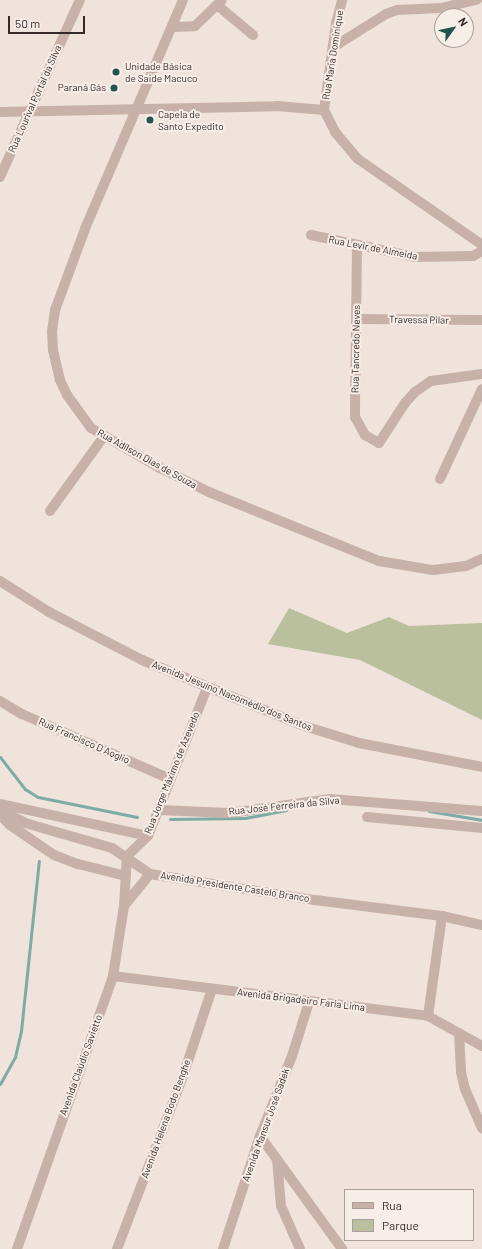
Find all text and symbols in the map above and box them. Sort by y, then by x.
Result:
scale bar [10,8,87,34]
north arrow [434,8,474,48]
street label: Rua Maria Dominique [320,9,346,101]
text: N [456,15,471,28]
text: 50 m [15,16,40,30]
street label: Rua Lourival Portal da Silva [6,43,64,155]
place label: Unidade Básica de Saide Macuco [125,60,197,84]
marker: Unidade Básica de Saide Macuco [110,66,122,78]
place label: Paraná Gás [58,82,106,94]
marker: Paraná Gás [109,83,119,93]
place label: Capela de Santo Expedito [158,108,224,132]
marker: Capela de Santo Expedito [145,115,155,125]
street label: Rua Levir de Almeida [328,234,418,262]
street label: Rua Tancredo Neves [349,305,363,393]
street label: Travessa Pilar [389,313,449,327]
street label: Rua Adílson Dias de Souza [95,427,199,491]
street label: Avenida Jesuíno Nacomédio dos Santos [150,658,314,734]
street label: Rua Jorge Máximo de Azevedo [142,710,202,836]
street label: Rua Francisco D Aoglio [37,715,131,767]
street label: Rua José Ferreira da Silva [228,794,340,818]
street label: Avenida Presidente Castelo Branco [160,869,310,905]
street label: Avenida Brigadeiro Faria Lima [236,986,366,1014]
street label: Avenida Claúdio Savietto [57,1013,105,1117]
street label: Avenida Helena Bodo Benghe [139,1058,193,1180]
street label: Avenida Mansur José Sadek [240,1067,292,1183]
legend [344,1189,474,1241]
text: Rua [382,1198,402,1212]
text: Parque [382,1218,419,1232]

